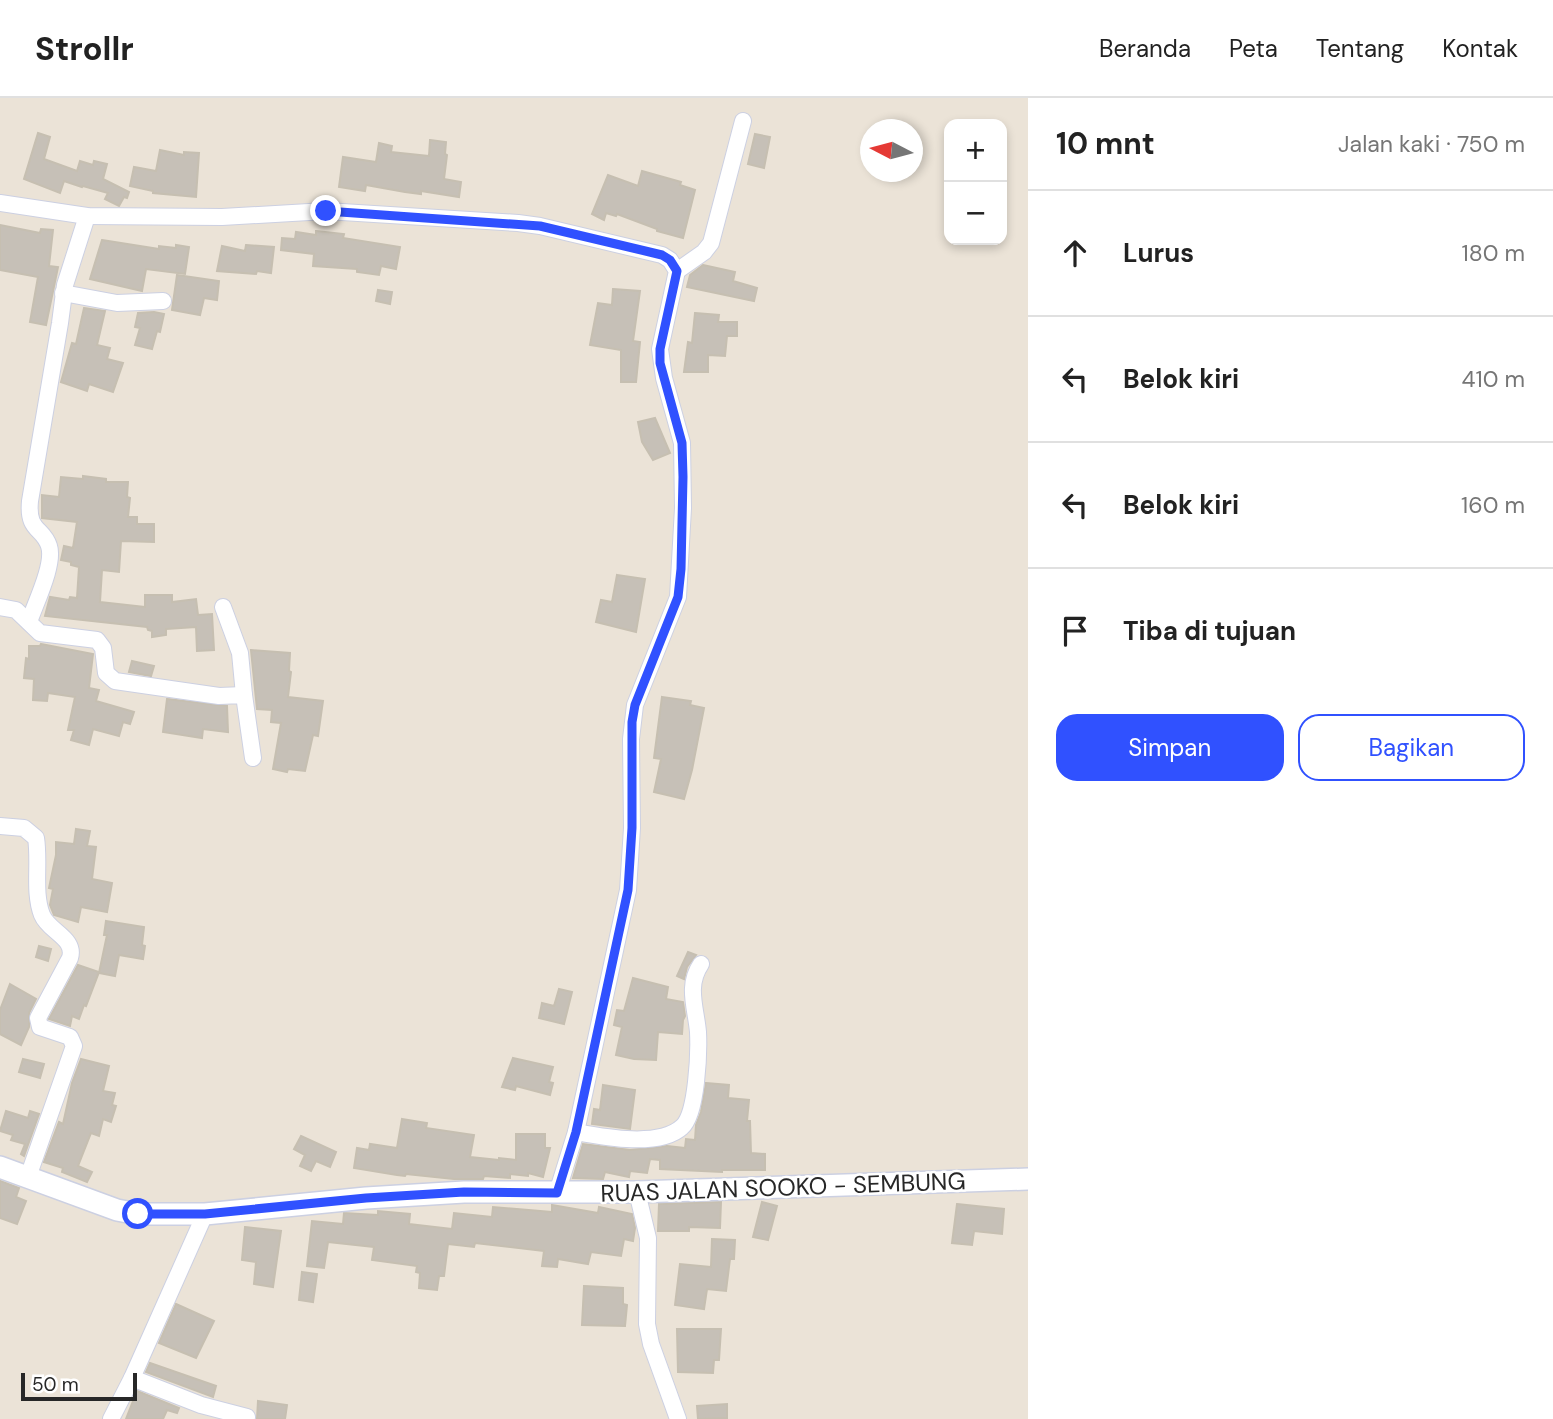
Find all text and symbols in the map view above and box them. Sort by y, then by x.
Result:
text: Strollr [35,27,134,70]
text: Beranda [1099,33,1191,64]
text: Peta [1229,33,1278,64]
text: Tentang [1316,33,1404,64]
text: Kontak [1442,33,1518,64]
north arrow [860,119,923,182]
map controls [944,119,1007,245]
button: + [944,119,1007,182]
text: 10 mnt [1056,124,1155,163]
text: Jalan kaki · 750 m [1338,129,1525,159]
button: − [944,182,1007,245]
route end [310,195,341,226]
icon: ahead [1056,234,1094,272]
text: Lurus [1123,236,1194,270]
text: 180 m [1461,238,1525,268]
icon: left [1056,360,1094,398]
text: Belok kiri [1123,362,1239,396]
text: 410 m [1462,364,1525,394]
icon: left [1056,486,1094,524]
text: Belok kiri [1123,488,1239,522]
text: 160 m [1461,490,1525,520]
icon: arrive [1056,612,1094,650]
text: Tiba di tujuan [1123,614,1296,648]
button: Simpan [1056,714,1284,781]
button: Bagikan [1298,714,1525,781]
street label: RUAS JALAN SOOKO - SEMBUNG [600,1165,966,1209]
route start [122,1198,153,1229]
scale bar [21,1370,136,1402]
text: 50 m [32,1372,79,1397]

